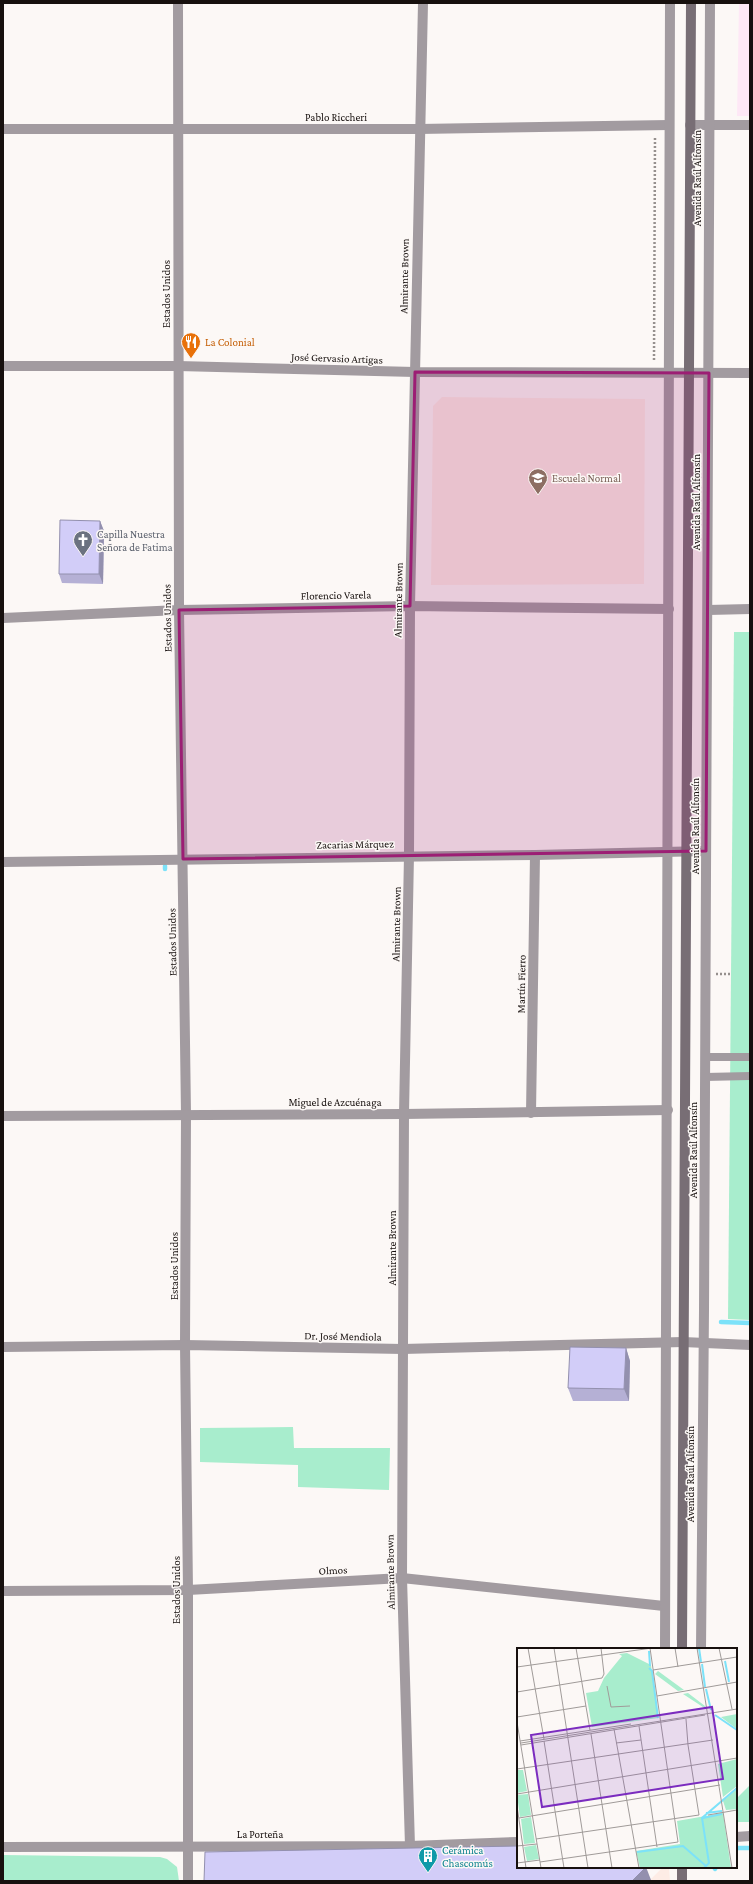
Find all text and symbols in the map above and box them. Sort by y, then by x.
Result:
street label: Pablo Riccheri [305,111,367,123]
street label: Avenida Raúl Alfonsín [691,130,703,226]
street label: Almirante Brown [397,238,411,314]
street label: Estados Unidos [160,260,172,328]
restaurant icon: La Colonial [180,331,202,359]
place label: La Colonial [205,336,255,348]
street label: José Gervasio Artigas [290,350,383,367]
street label: Avenida Raúl Alfonsín [690,454,702,550]
school or university icon: Escuela Normal [527,467,549,495]
place label: Escuela Normal [552,472,621,484]
place label: Capilla Nuestra Señora de Fatima [97,528,173,553]
church icon: Capilla Nuestra Señora de Fatima [72,529,94,557]
street label: Almirante Brown [391,562,405,638]
street label: Estados Unidos [160,584,174,652]
street label: Florencio Varela [301,588,371,602]
street label: Avenida Raúl Alfonsín [689,778,701,874]
street label: Zacarias Márquez [316,837,394,852]
street label: Almirante Brown [389,886,403,962]
street label: Estados Unidos [165,908,179,976]
street label: Martín Fierro [514,954,528,1013]
street label: Miguel de Azcuénaga [288,1096,382,1109]
street label: Avenida Raúl Alfonsín [687,1102,699,1198]
street label: Almirante Brown [386,1210,398,1286]
street label: Estados Unidos [168,1232,180,1300]
street label: Dr. José Mendiola [304,1329,382,1344]
street label: Avenida Raúl Alfonsín [684,1426,696,1522]
street label: Almirante Brown [383,1534,397,1610]
street label: Estados Unidos [170,1556,182,1624]
street label: Olmos [318,1563,348,1577]
inset map [517,1648,737,1868]
street label: La Porteña [237,1828,283,1840]
place label: Cerámica Chascomús [442,1844,493,1869]
building icon: Cerámica Chascomús [417,1845,439,1873]

